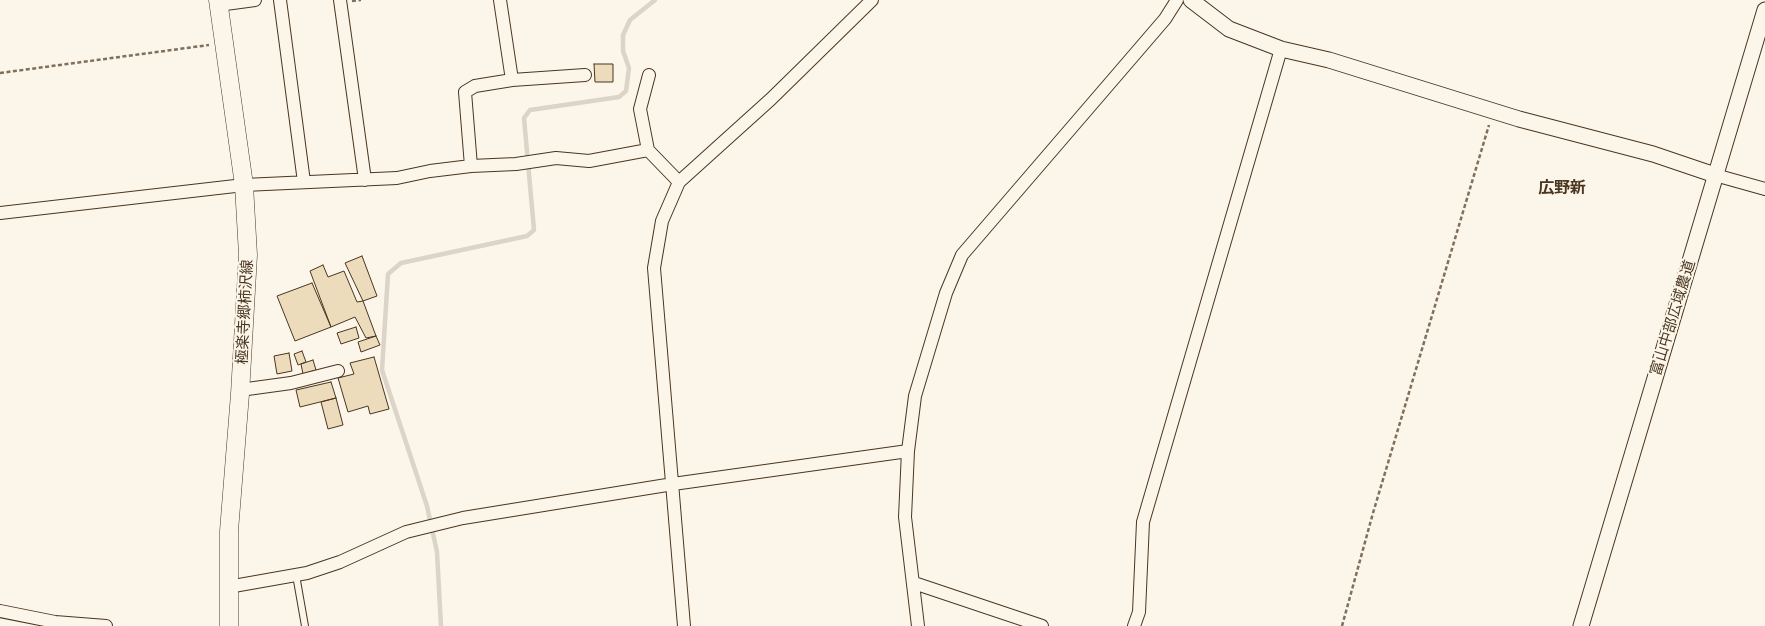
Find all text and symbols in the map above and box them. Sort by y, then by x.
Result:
district label: 広野新 [1538,178,1586,198]
street label: 富山中部広域農道 [1647,258,1699,378]
street label: 極楽寺郷柿沢線 [233,259,257,365]

